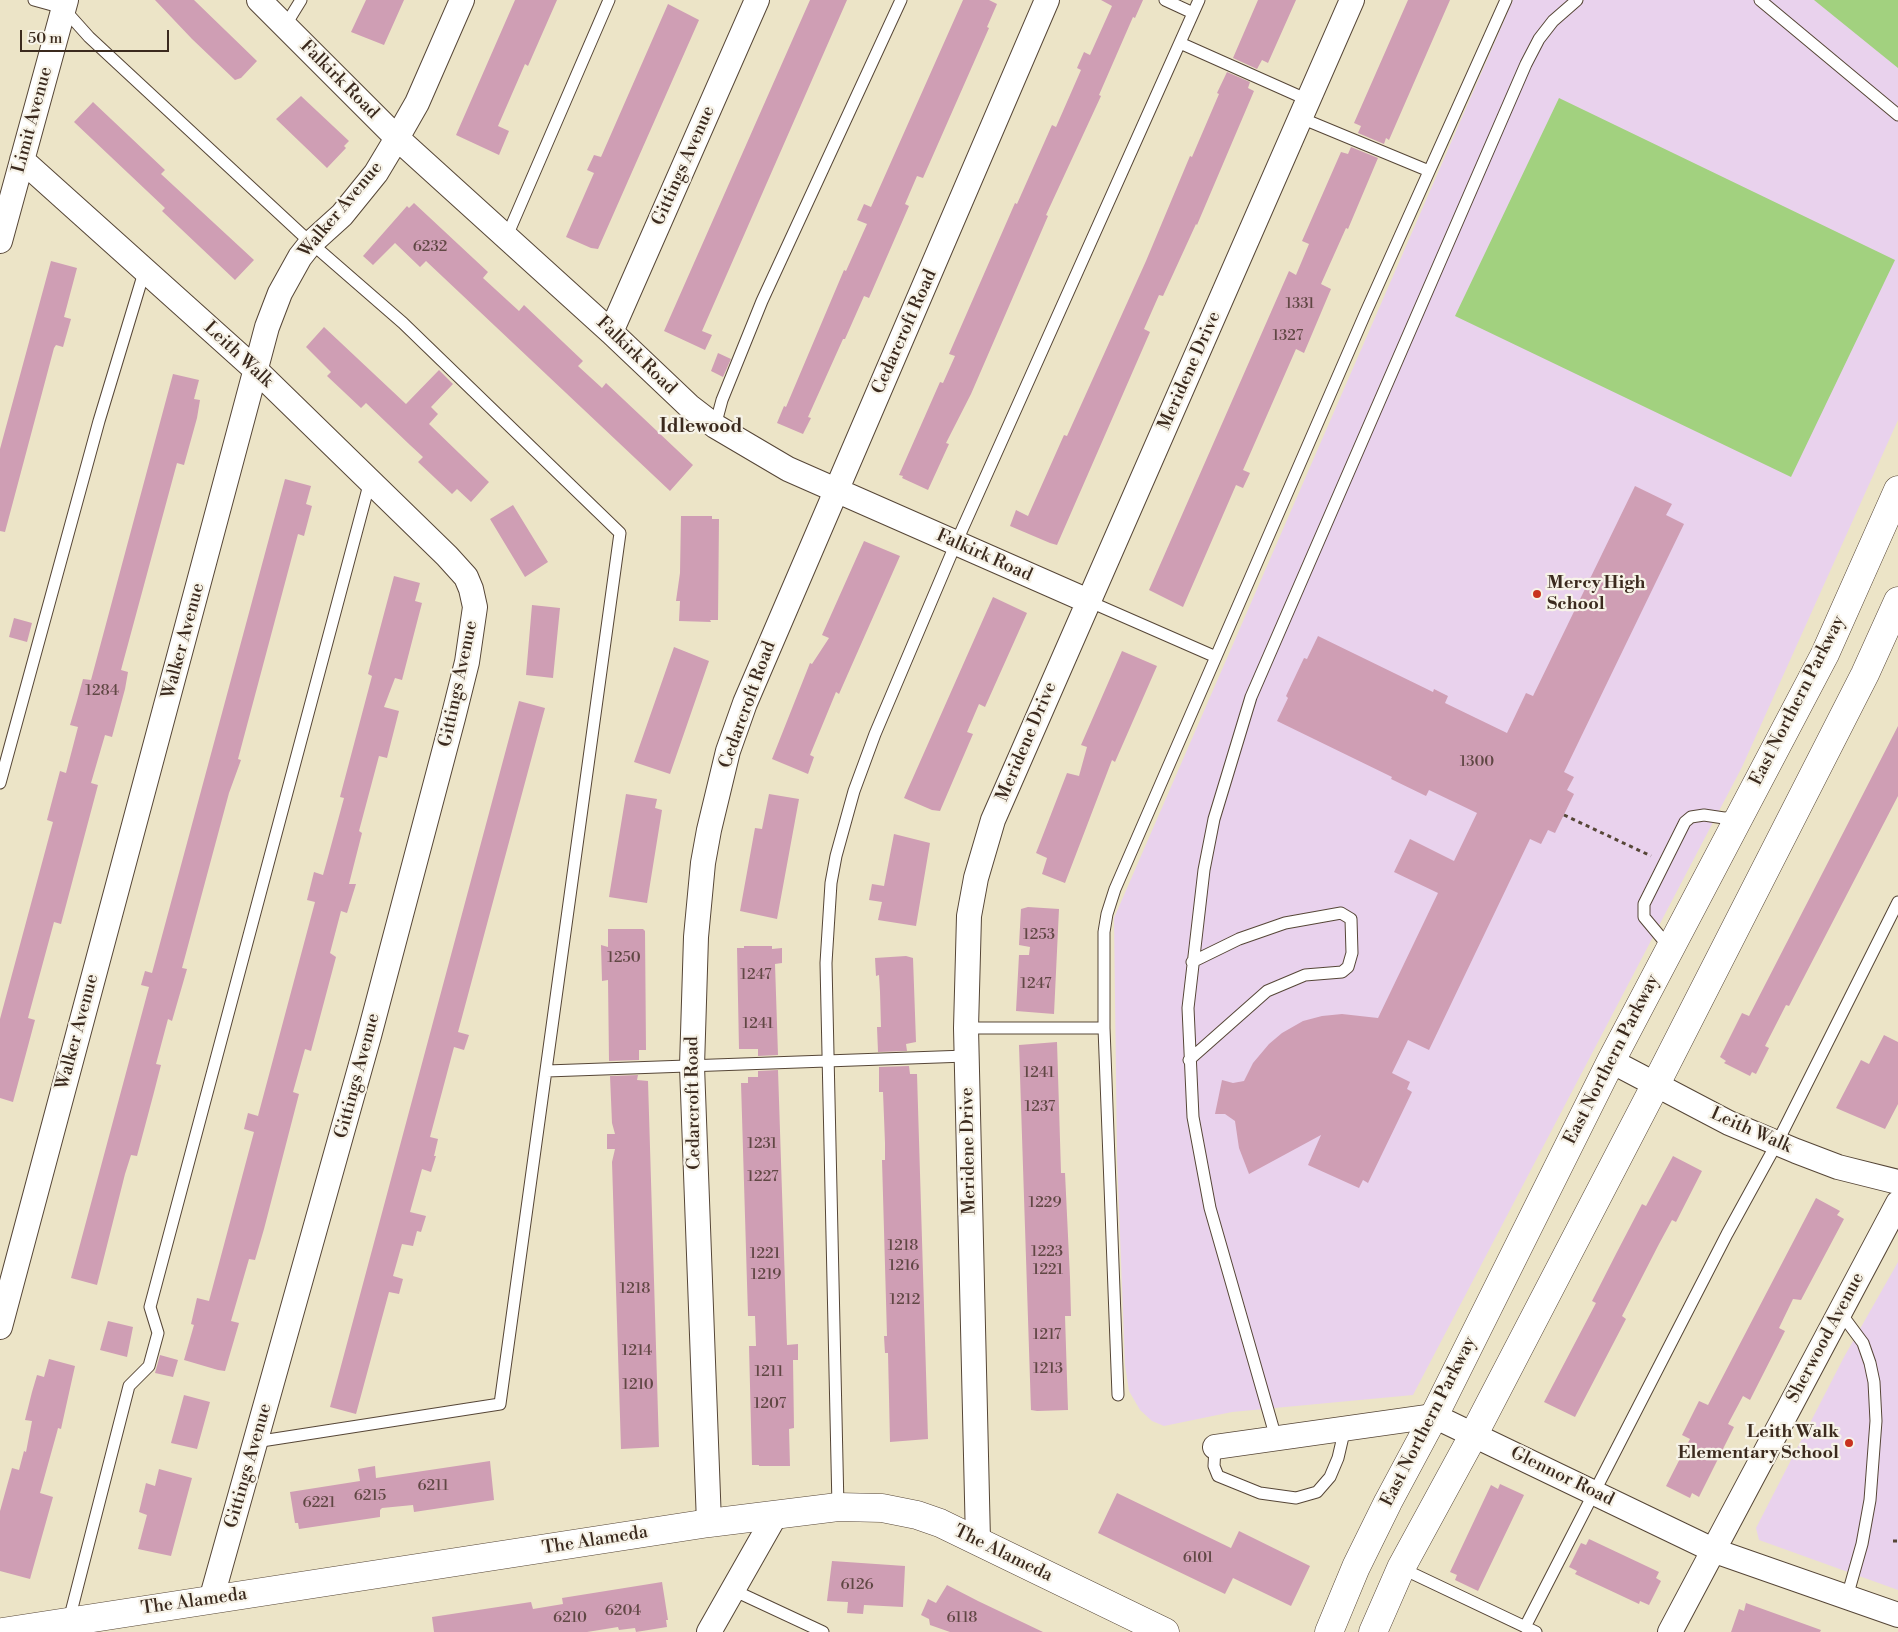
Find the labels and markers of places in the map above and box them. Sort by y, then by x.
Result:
place label: Mercy High School [1547,573,1645,616]
marker: Mercy High School [1531,588,1543,600]
place label: Leith Walk Elementary School [1678,1422,1839,1465]
marker: Leith Walk Elementary School [1843,1437,1855,1449]

